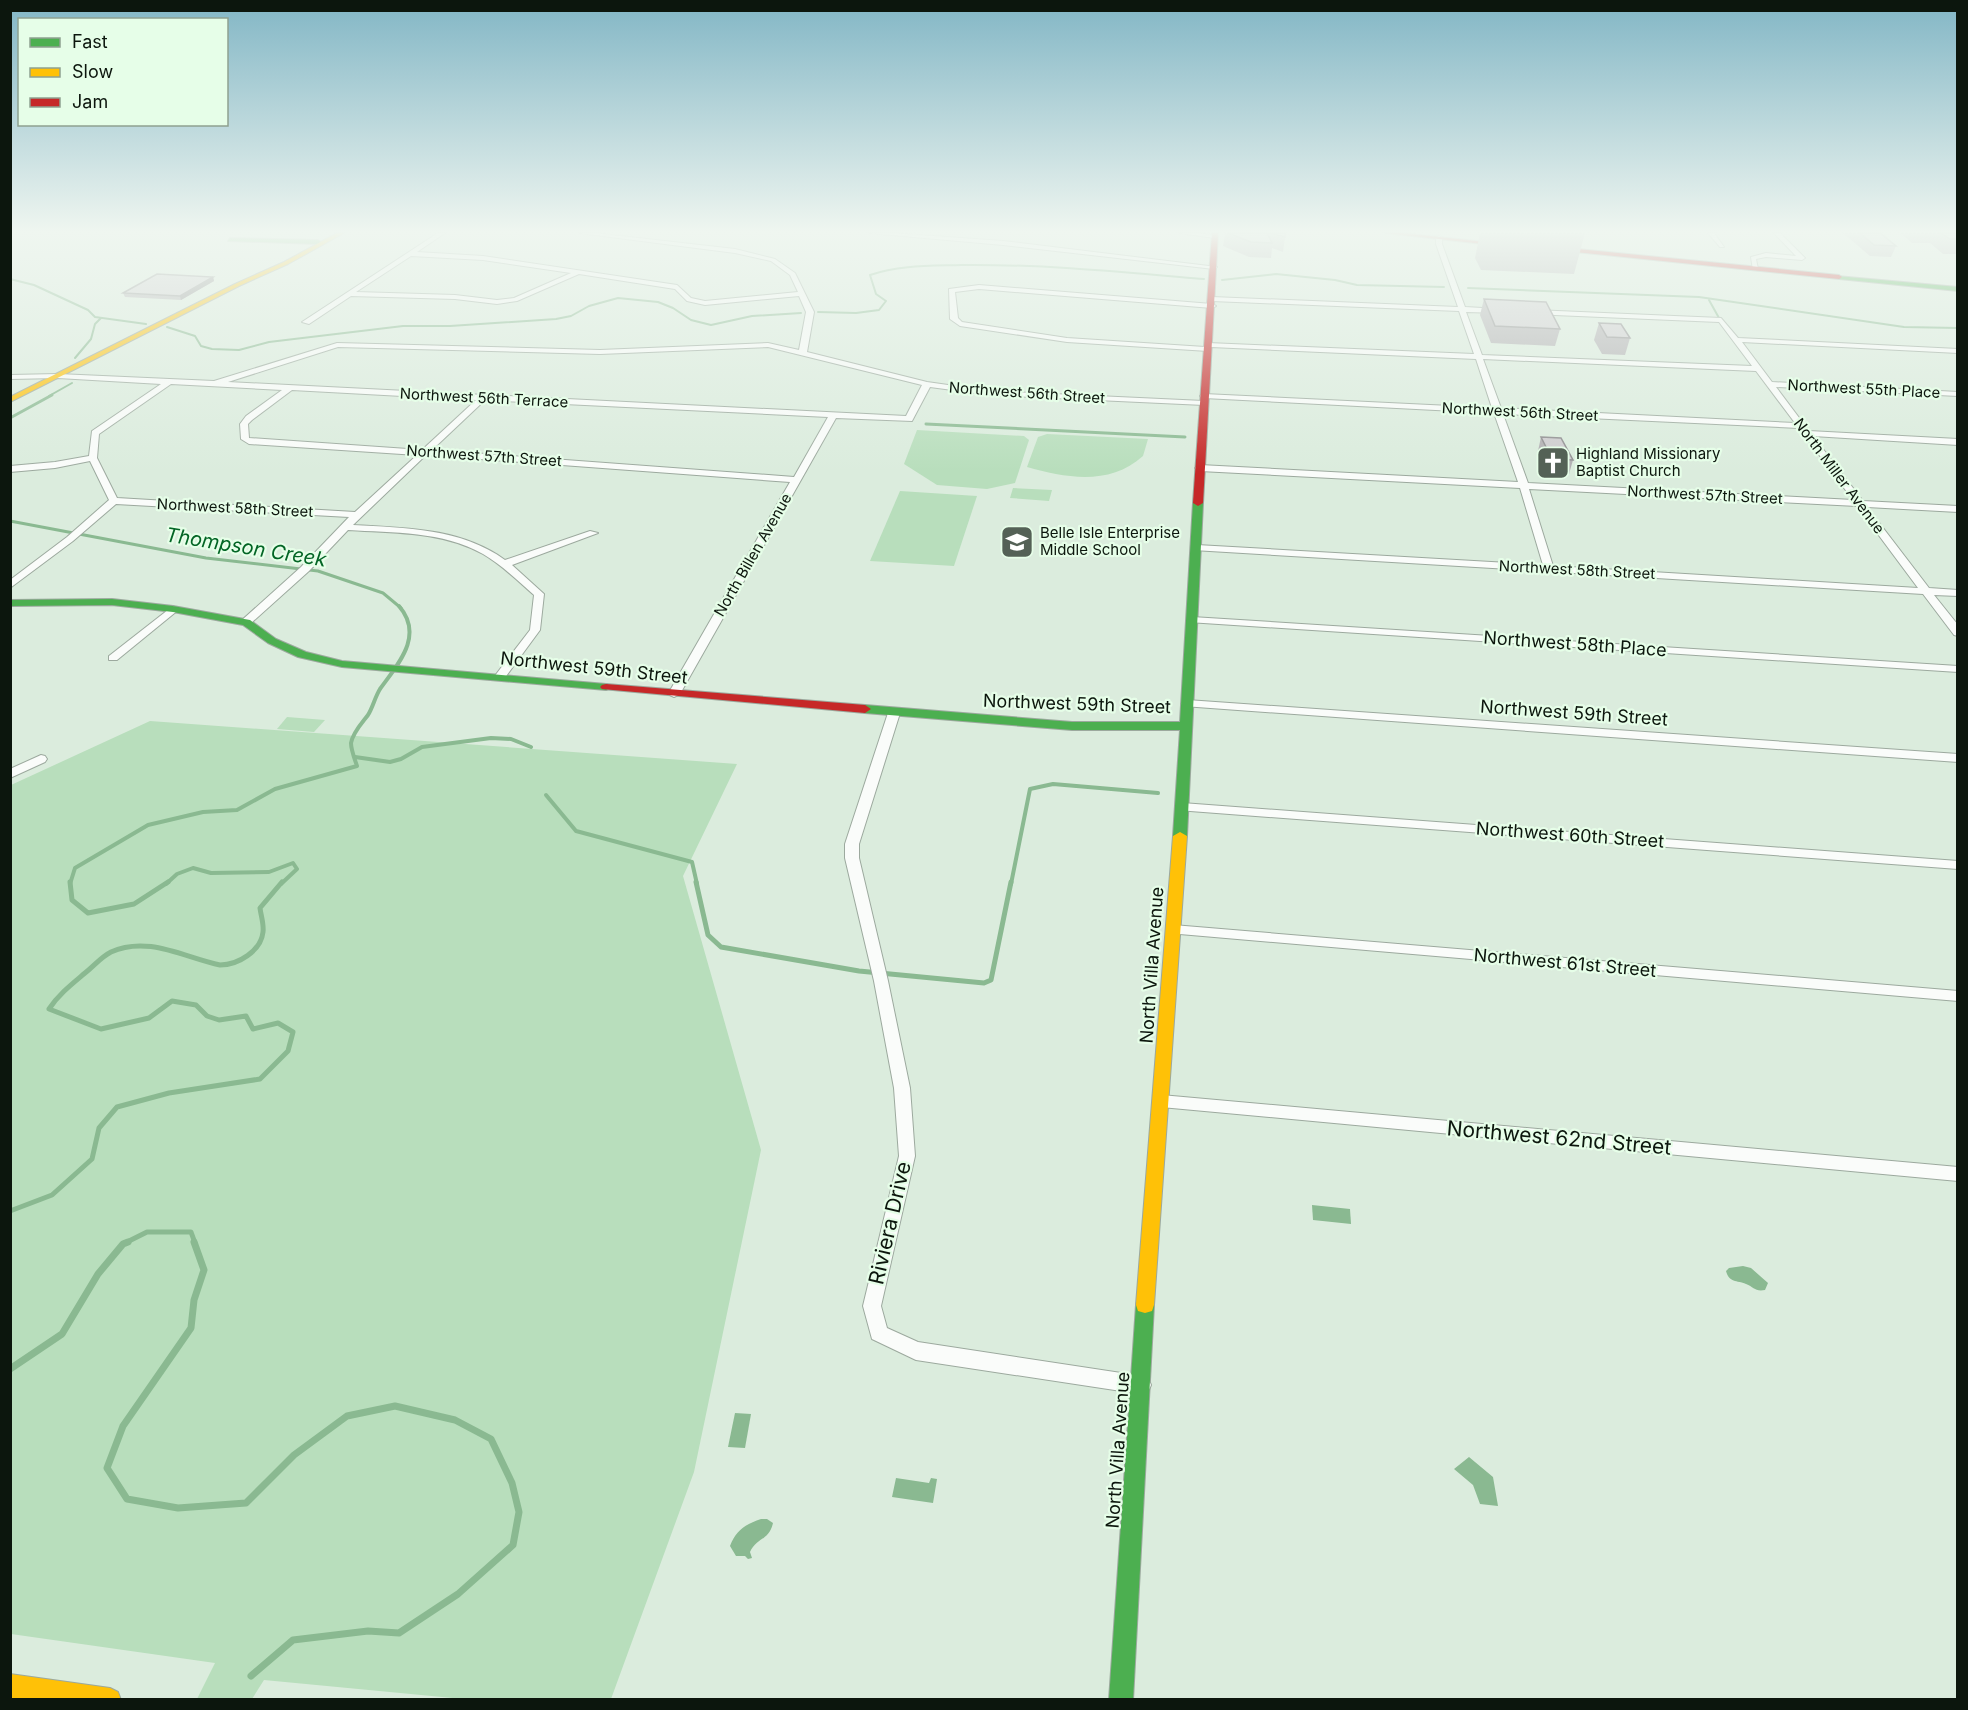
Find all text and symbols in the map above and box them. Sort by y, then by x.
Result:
legend [18,18,228,126]
text: Fast [72,31,108,52]
text: Slow [72,61,113,82]
text: Jam [72,91,108,112]
street label: Northwest 55th Place [1787,375,1941,402]
street label: Northwest 56th Street [948,378,1106,407]
street label: Northwest 56th Terrace [399,384,569,411]
street label: Northwest 56th Street [1441,398,1599,425]
street label: North Miller Avenue [1790,414,1889,537]
street label: Northwest 57th Street [406,441,562,470]
place label: Highland Missionary Baptist Church [1576,444,1721,480]
church icon: Highland Missionary Baptist Church [1535,445,1571,481]
street label: Northwest 57th Street [1627,481,1783,508]
street label: North Billen Avenue [709,490,796,620]
street label: Northwest 58th Street [156,494,314,521]
water label: Thompson Creek [164,522,329,572]
place label: Belle Isle Enterprise Middle School [1040,523,1180,559]
school or university icon: Belle Isle Enterprise Middle School [999,524,1035,560]
street label: Northwest 58th Street [1498,556,1656,583]
street label: Northwest 58th Place [1483,627,1667,660]
street label: Northwest 59th Street [499,647,689,688]
street label: Northwest 59th Street [983,690,1171,717]
street label: Northwest 59th Street [1480,695,1669,730]
street label: Northwest 60th Street [1475,817,1665,852]
street label: North Villa Avenue [1136,886,1167,1044]
street label: Northwest 61st Street [1473,944,1657,981]
street label: Northwest 62nd Street [1446,1115,1672,1160]
street label: Riviera Drive [863,1159,916,1287]
street label: North Villa Avenue [1102,1371,1133,1529]

